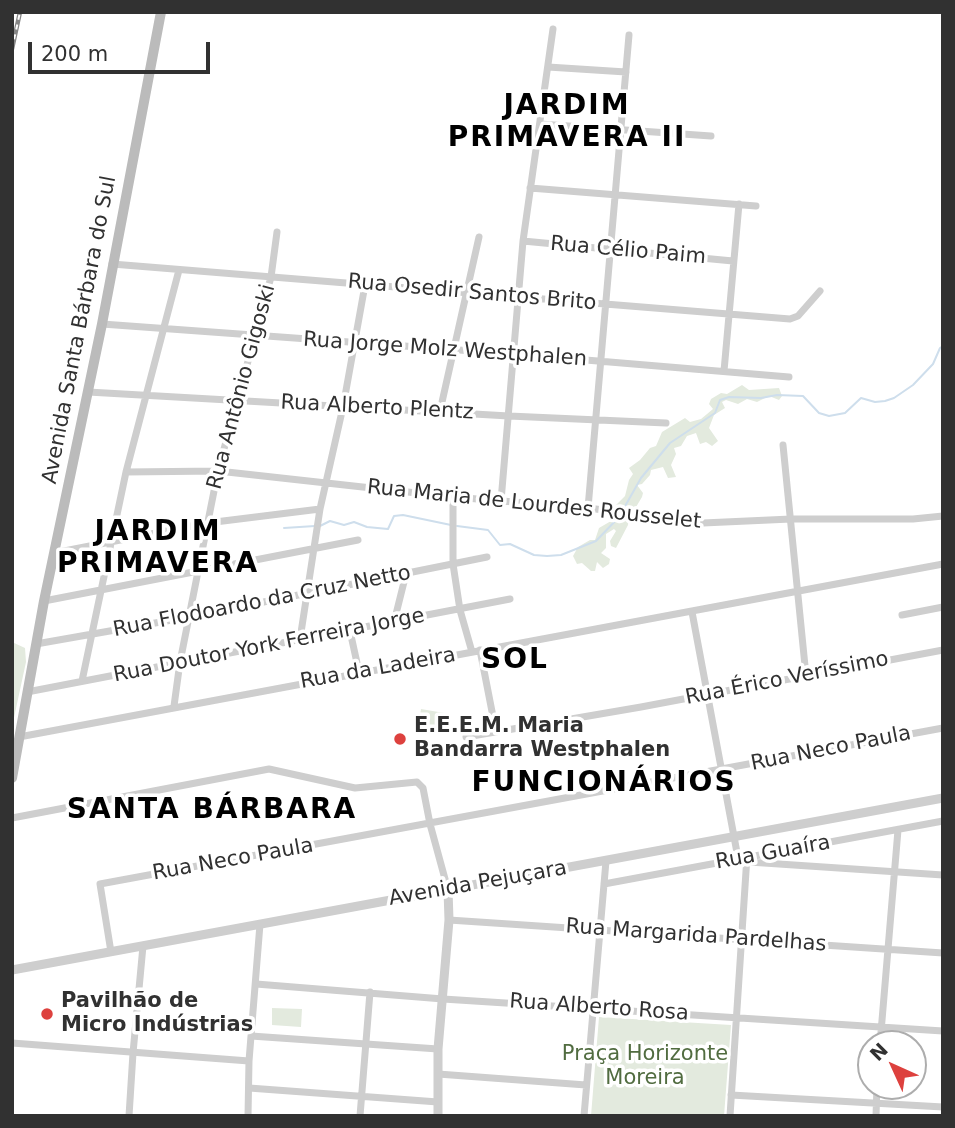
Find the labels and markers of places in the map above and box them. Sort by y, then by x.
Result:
place label: E.E.E.M. Maria Bandarra Westphalen [414,714,670,764]
marker: E.E.E.M. Maria Bandarra Westphalen [392,731,408,747]
place label: Pavilhão de Micro Indústrias [61,989,253,1039]
marker: Pavilhão de Micro Indústrias [39,1006,55,1022]

